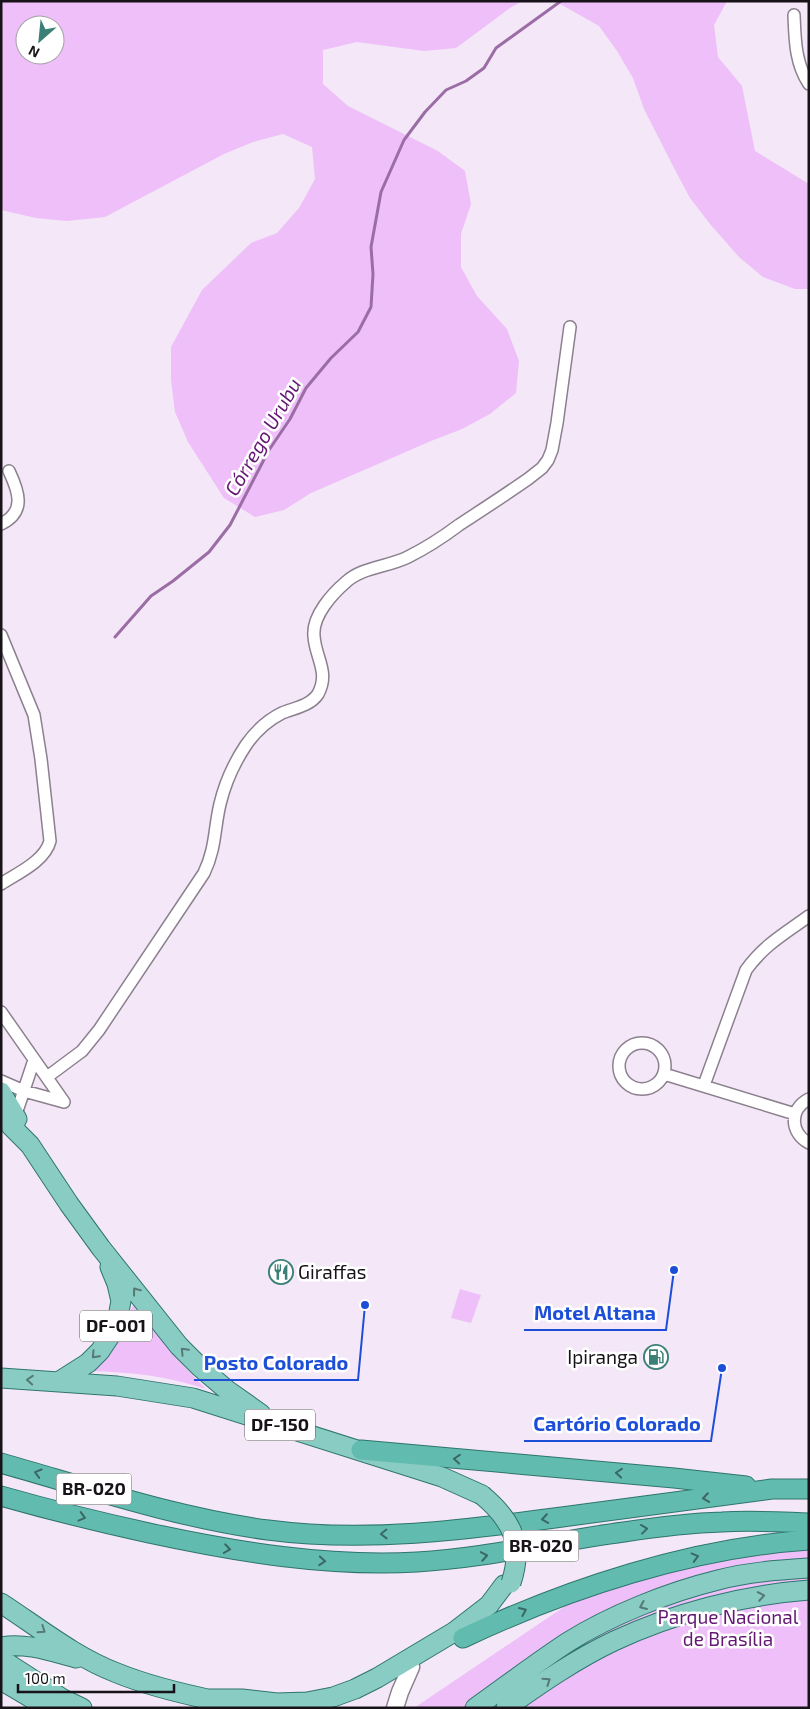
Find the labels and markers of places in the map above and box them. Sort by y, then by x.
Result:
restaurant icon: Giraffas [268,1259,294,1285]
place label: Giraffas [298,1260,366,1283]
callout: Motel Altana [524,1295,666,1330]
fuel station icon: Ipiranga [643,1344,669,1370]
callout: Posto Colorado [194,1345,358,1380]
place label: Ipiranga [567,1345,638,1368]
callout: Cartório Colorado [524,1406,711,1441]

